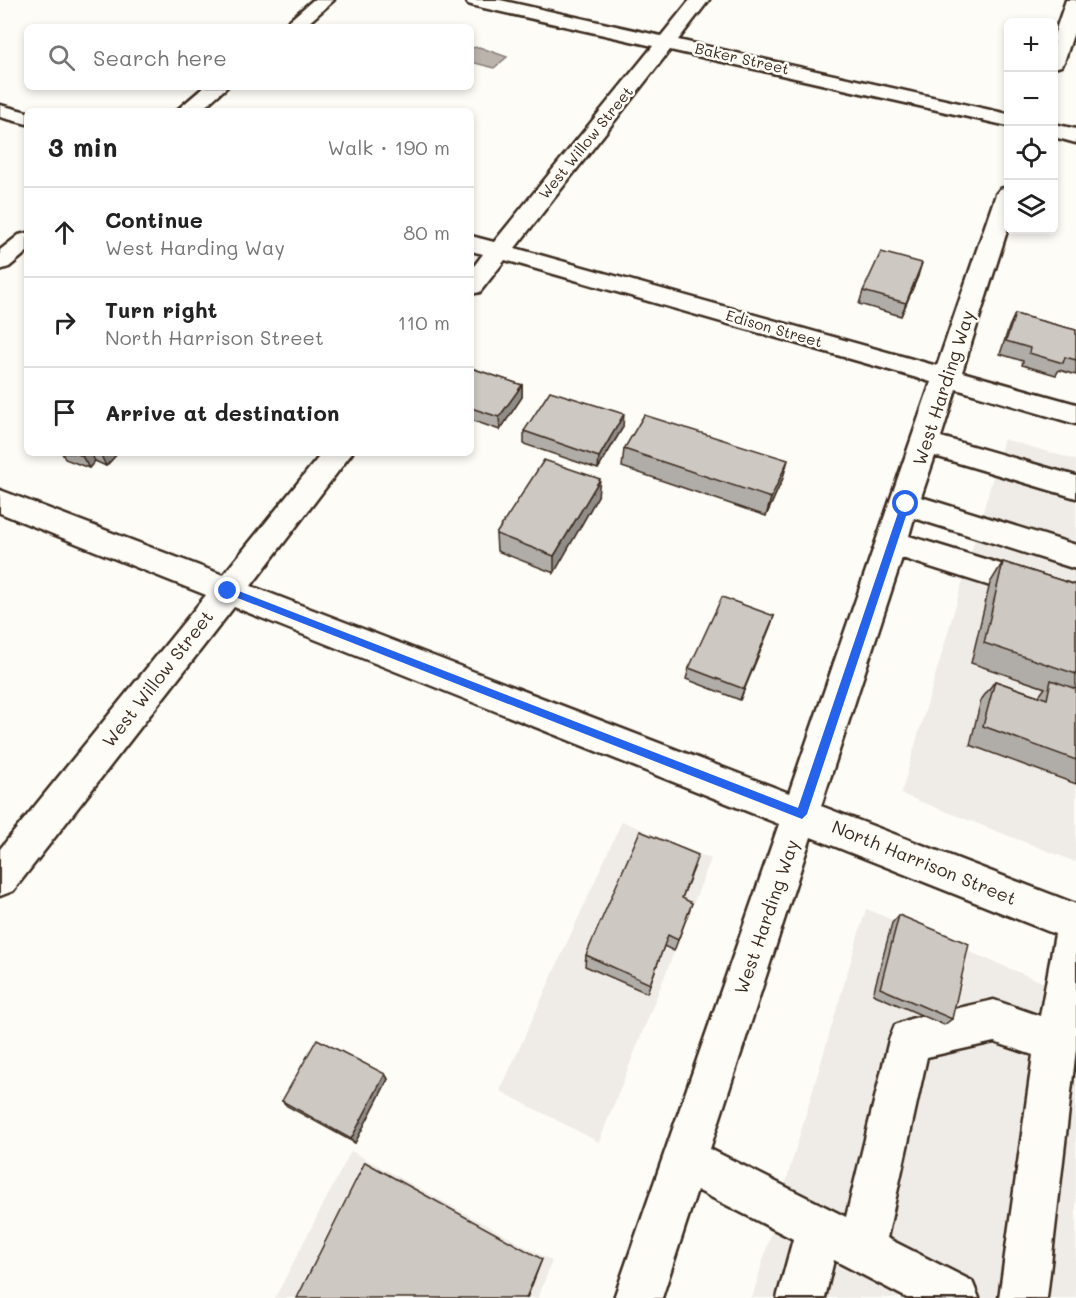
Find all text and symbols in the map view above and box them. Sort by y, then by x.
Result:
map controls [1004,18,1058,234]
button: + [1004,18,1058,72]
search box [24,24,474,90]
street label: Baker Street [693,37,791,79]
icon: search [45,41,78,74]
text: Search here [93,43,227,72]
button: − [1004,72,1058,126]
street label: West Willow Street [534,82,637,203]
button: locate [1004,126,1058,180]
text: 3 min [48,130,117,164]
text: Walk · 190 m [327,134,450,160]
button: layers [1004,180,1058,234]
text: Continue [105,205,203,234]
icon: ahead [48,216,81,249]
text: 80 m [403,219,450,245]
text: West Harding Way [105,234,285,260]
text: Turn right [105,295,217,324]
street label: Edison Street [724,305,825,351]
icon: right [48,306,81,339]
street label: West Harding Way [907,307,979,468]
text: 110 m [397,309,450,335]
text: North Harrison Street [105,324,324,350]
icon: arrive [48,396,81,429]
text: Arrive at destination [105,398,340,427]
route start [892,490,918,516]
route end [214,577,240,603]
street label: West Willow Street [96,605,218,752]
street label: North Harrison Street [829,814,1020,910]
street label: West Harding Way [728,836,804,997]

